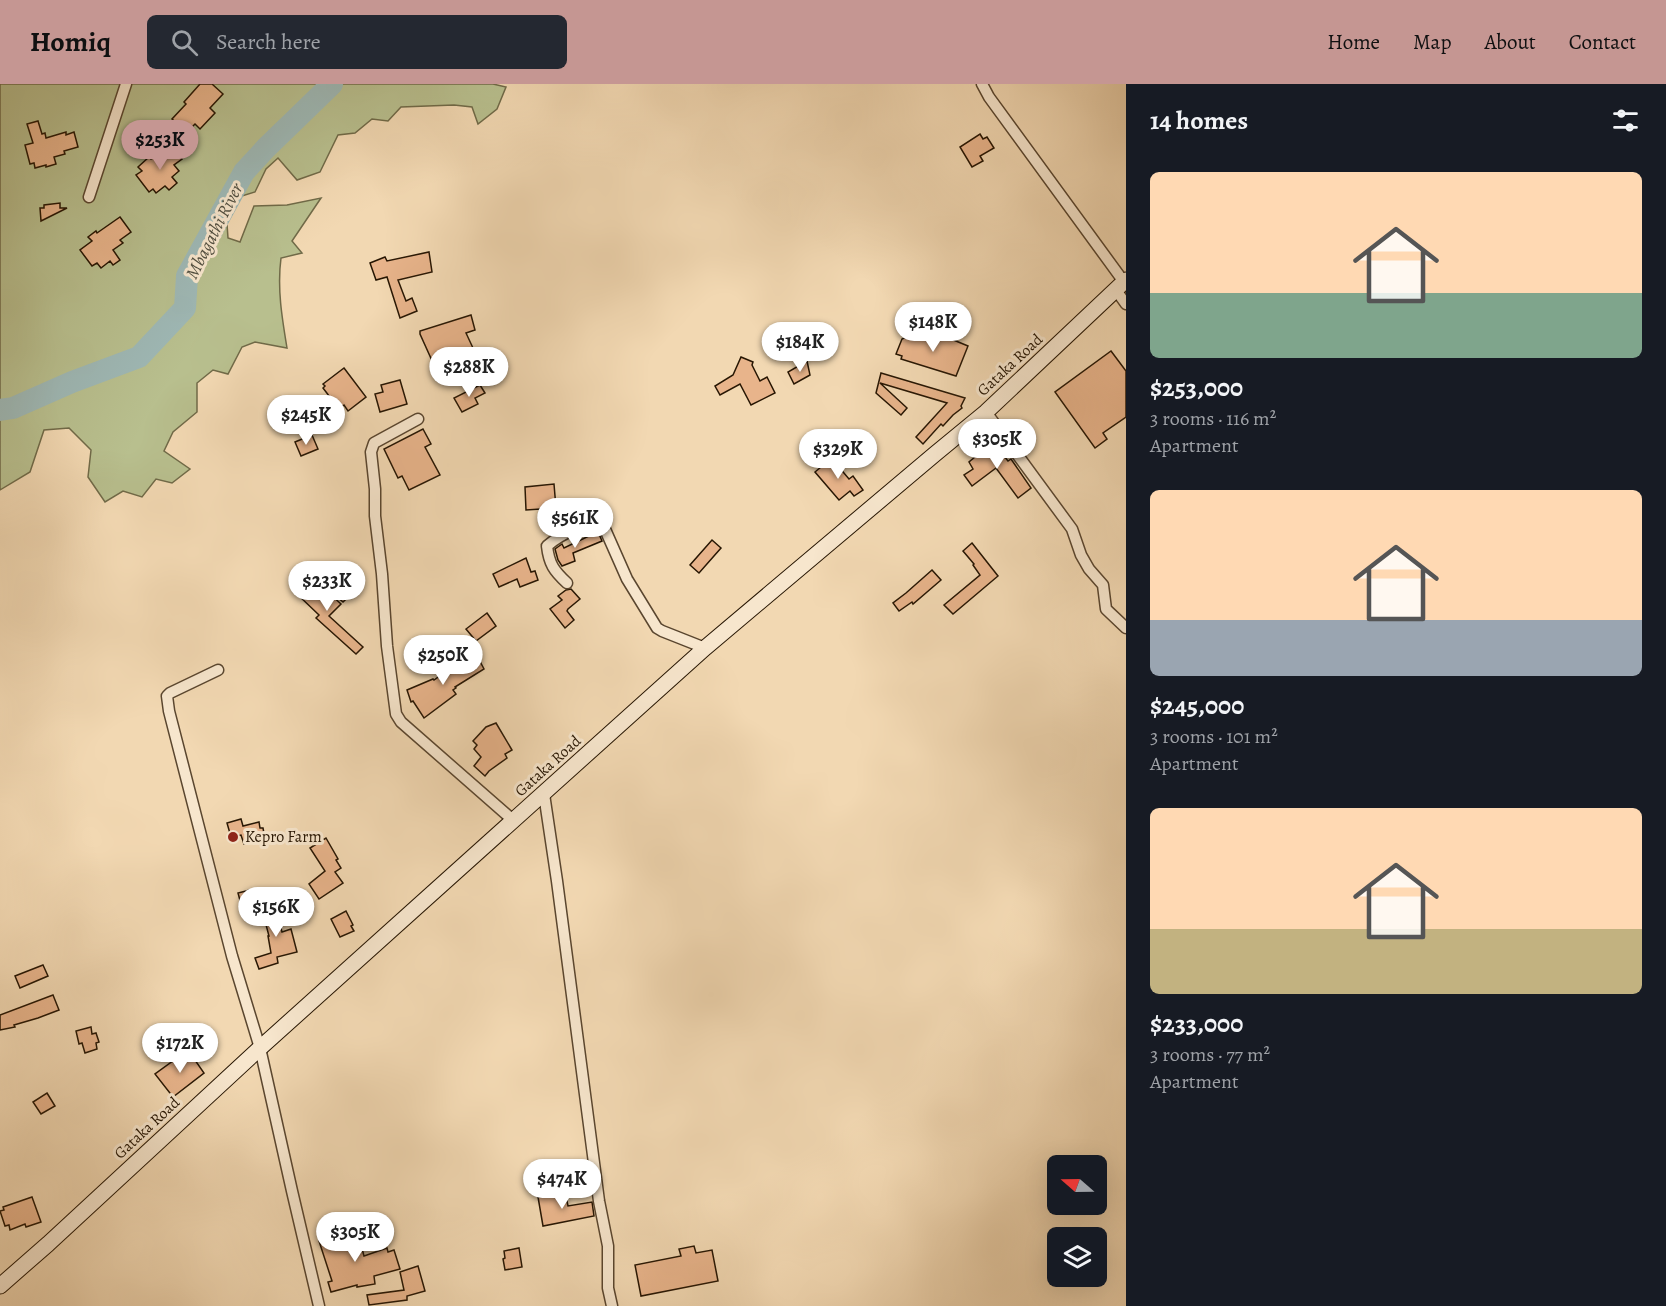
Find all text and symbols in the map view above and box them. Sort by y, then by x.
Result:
search box [147,15,567,69]
text: Homiq [30,23,111,61]
icon: search [168,26,201,59]
text: Search here [216,27,321,57]
text: Home [1327,28,1380,56]
text: Map [1413,28,1451,56]
text: About [1484,28,1536,56]
text: Contact [1569,28,1636,56]
text: 14 homes [1150,103,1248,138]
icon: filters [1609,104,1642,137]
pin: $253K [118,120,202,171]
text: $253K [135,126,185,153]
water label: Mbagathi River [180,178,249,283]
icon: home [1342,211,1450,319]
pin: $148K [891,302,975,353]
text: $148K [909,308,957,335]
pin: $184K [758,322,842,373]
text: $184K [776,328,824,355]
street label: Gataka Road [972,329,1048,401]
pin: $288K [427,347,511,398]
text: $288K [443,353,495,380]
text: $253,000 [1150,370,1243,405]
pin: $245K [264,395,348,446]
text: $245K [281,401,331,428]
text: 3 rooms · 116 m² [1150,405,1276,432]
pin: $305K [955,419,1039,470]
text: $305K [972,425,1022,452]
pin: $329K [796,429,880,480]
text: Apartment [1150,432,1239,459]
text: $329K [813,435,863,462]
pin: $561K [533,498,617,549]
text: $561K [551,504,599,531]
icon: home [1342,529,1450,637]
pin: $233K [285,561,369,612]
text: $233K [302,567,352,594]
pin: $250K [401,635,485,686]
text: $250K [418,641,468,668]
text: $245,000 [1150,688,1244,723]
text: 3 rooms · 101 m² [1150,723,1278,750]
street label: Gataka Road [510,730,586,802]
text: Apartment [1150,750,1239,777]
place label: Kepro Farm [245,826,322,848]
marker: Kepro Farm [226,830,240,844]
icon: home [1342,847,1450,955]
pin: $156K [234,887,318,938]
text: $156K [252,893,300,920]
text: $233,000 [1150,1006,1243,1041]
pin: $172K [138,1023,222,1074]
text: $172K [156,1029,204,1056]
text: 3 rooms · 77 m² [1150,1041,1270,1068]
text: Apartment [1150,1068,1239,1095]
street label: Gataka Road [109,1092,185,1164]
north arrow [1047,1155,1107,1215]
map controls [1047,1155,1107,1287]
pin: $474K [520,1159,604,1210]
text: $474K [537,1165,587,1192]
pin: $305K [313,1212,397,1263]
text: $305K [330,1218,380,1245]
button: layers [1047,1227,1107,1287]

